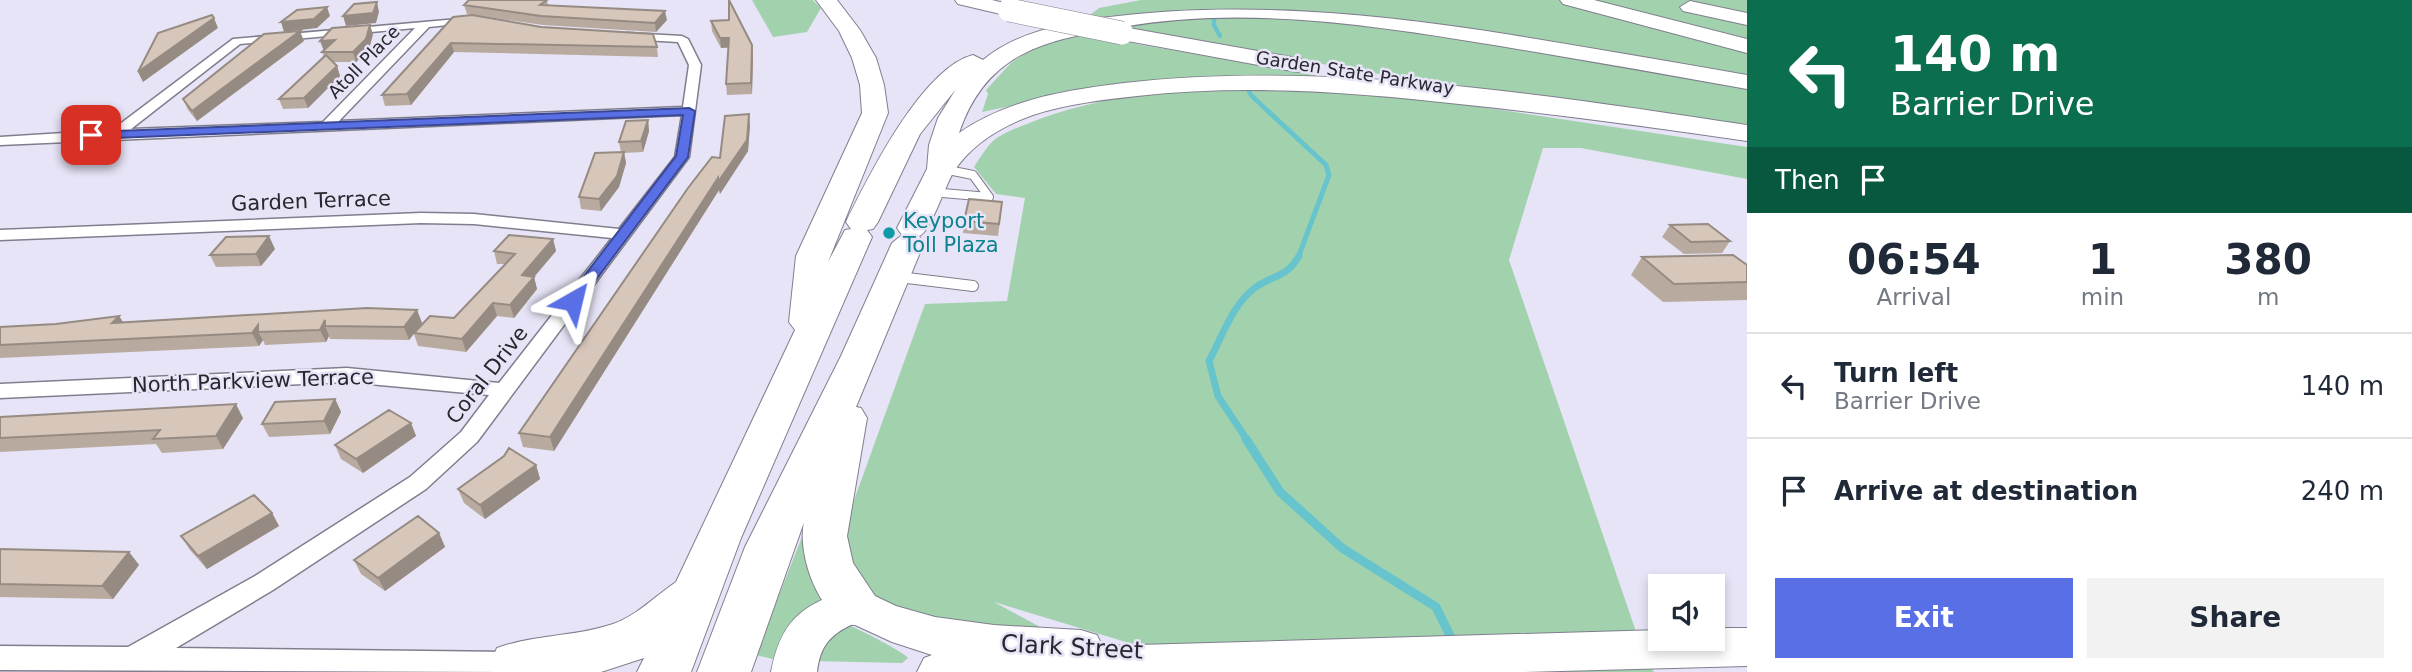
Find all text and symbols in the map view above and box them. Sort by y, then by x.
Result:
street label: Atoll Place [324,21,404,103]
text: 140 m [1890,26,2060,83]
icon: left [1775,28,1866,119]
street label: Garden State Parkway [1254,46,1456,99]
text: Barrier Drive [1890,85,2095,123]
pin [61,105,121,165]
icon: arrive [72,116,110,154]
icon: arrive [1854,161,1892,199]
text: Then [1775,165,1840,195]
street label: Garden Terrace [231,186,391,216]
place label: Keyport Toll Plaza [902,209,999,257]
marker: Keyport Toll Plaza [881,225,897,241]
text: 06:54 [1847,235,1981,284]
text: 1 [2088,235,2117,284]
text: 380 [2224,235,2312,284]
position arrow [536,264,610,338]
text: Arrival [1877,284,1951,310]
text: min [2081,284,2124,310]
text: m [2257,284,2279,310]
street label: Coral Drive [441,321,533,429]
text: Turn left [1834,358,1958,388]
street label: North Parkview Terrace [132,365,374,397]
icon: left [1775,367,1813,405]
text: 140 m [2301,371,2384,401]
text: Barrier Drive [1834,388,1981,414]
icon: arrive [1775,472,1813,510]
text: Arrive at destination [1834,476,2138,506]
text: 240 m [2301,476,2384,506]
map controls [1648,574,1725,651]
button: sound [1648,574,1725,651]
button: Exit [1775,578,2073,658]
button: Share [2087,578,2384,658]
street label: Clark Street [1000,629,1144,665]

